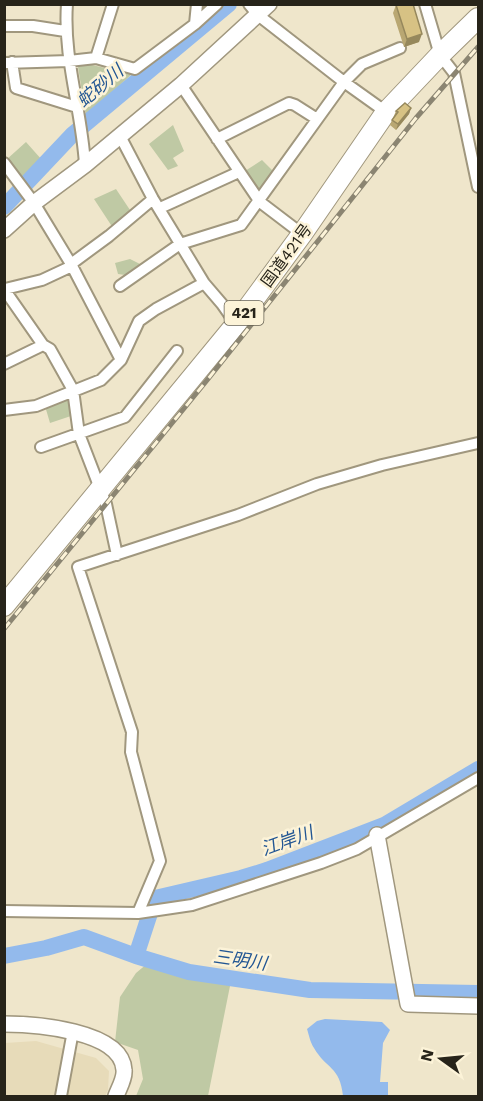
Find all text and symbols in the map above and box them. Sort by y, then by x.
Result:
water label: 蛇砂川 [72,59,129,111]
street label: 国道421号 [257,220,316,291]
road number: 421 [224,301,264,325]
water label: 江岸川 [258,821,318,860]
water label: 三明川 [212,945,270,974]
north arrow [411,1029,471,1089]
text: N [416,1047,438,1063]

